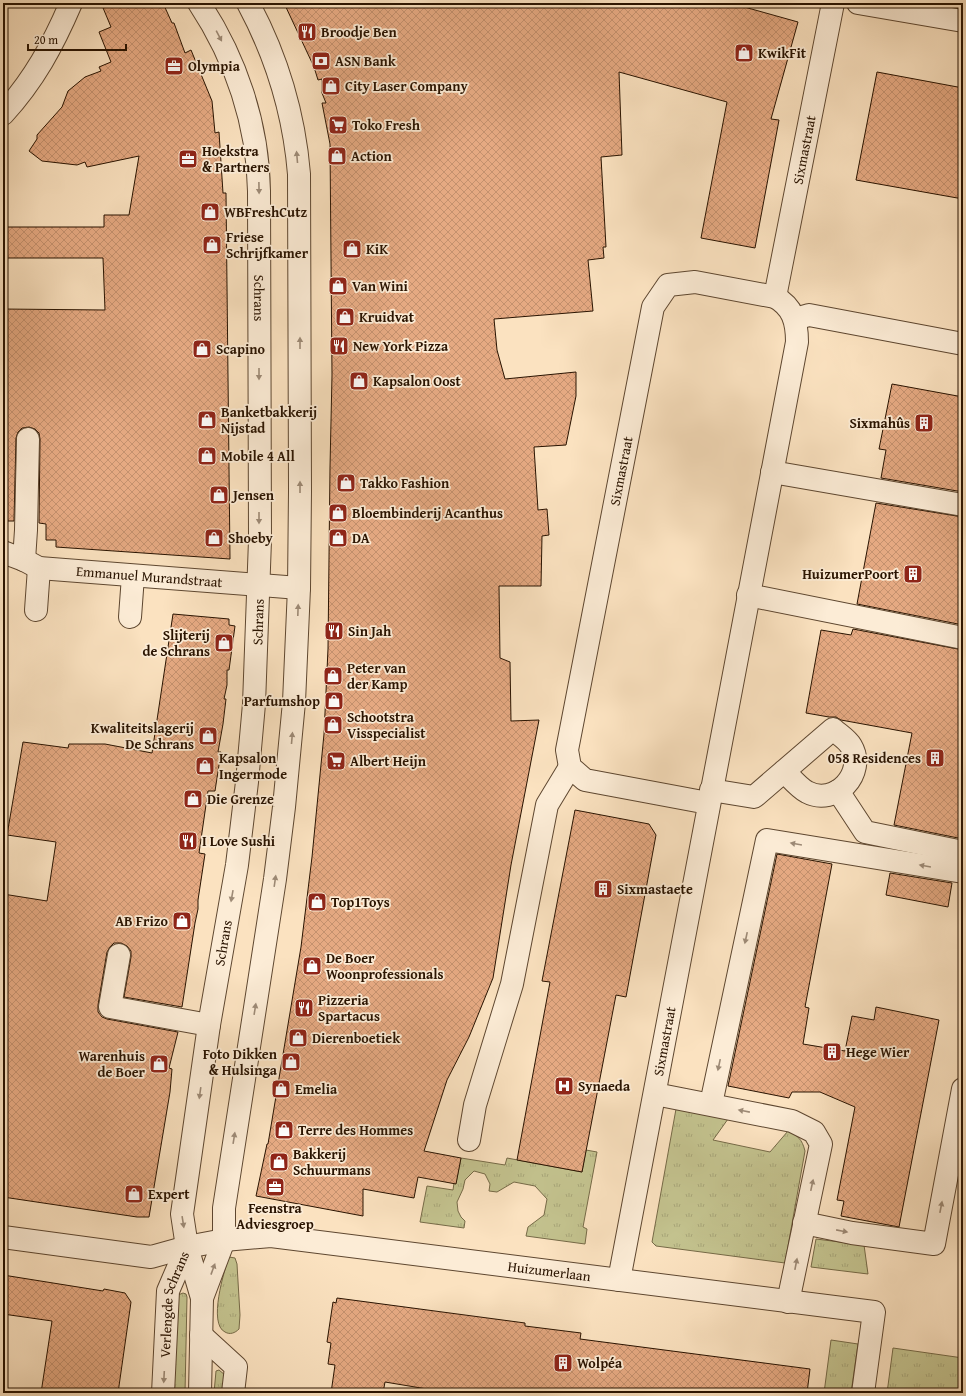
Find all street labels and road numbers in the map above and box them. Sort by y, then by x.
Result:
street label: Sixmastraat [787,113,821,186]
street label: Schrans [249,275,269,321]
street label: Sixmastraat [604,435,638,507]
street label: Emmanuel Murandstraat [75,561,223,592]
street label: Schrans [247,598,269,646]
street label: Schrans [209,918,237,968]
street label: Sixmastraat [648,1005,681,1078]
street label: Verlengde Schrans [155,1248,194,1358]
street label: Huizumerlaan [507,1256,592,1286]

